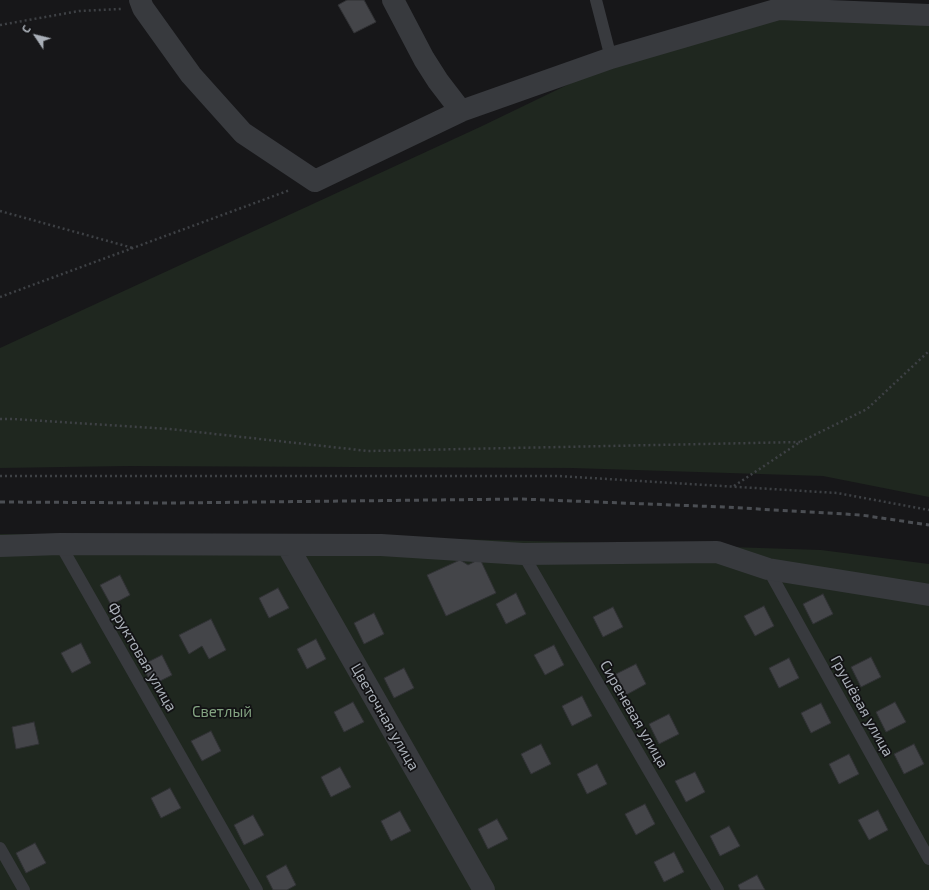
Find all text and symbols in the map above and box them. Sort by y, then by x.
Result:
north arrow [16,16,56,56]
text: С [19,22,33,35]
street label: Фруктовая улица [104,599,180,715]
street label: Грушёвая улица [827,652,897,760]
street label: Сиреневая улица [596,657,672,771]
street label: Цветочная улица [347,660,423,774]
park label: Светлый [192,703,252,721]

